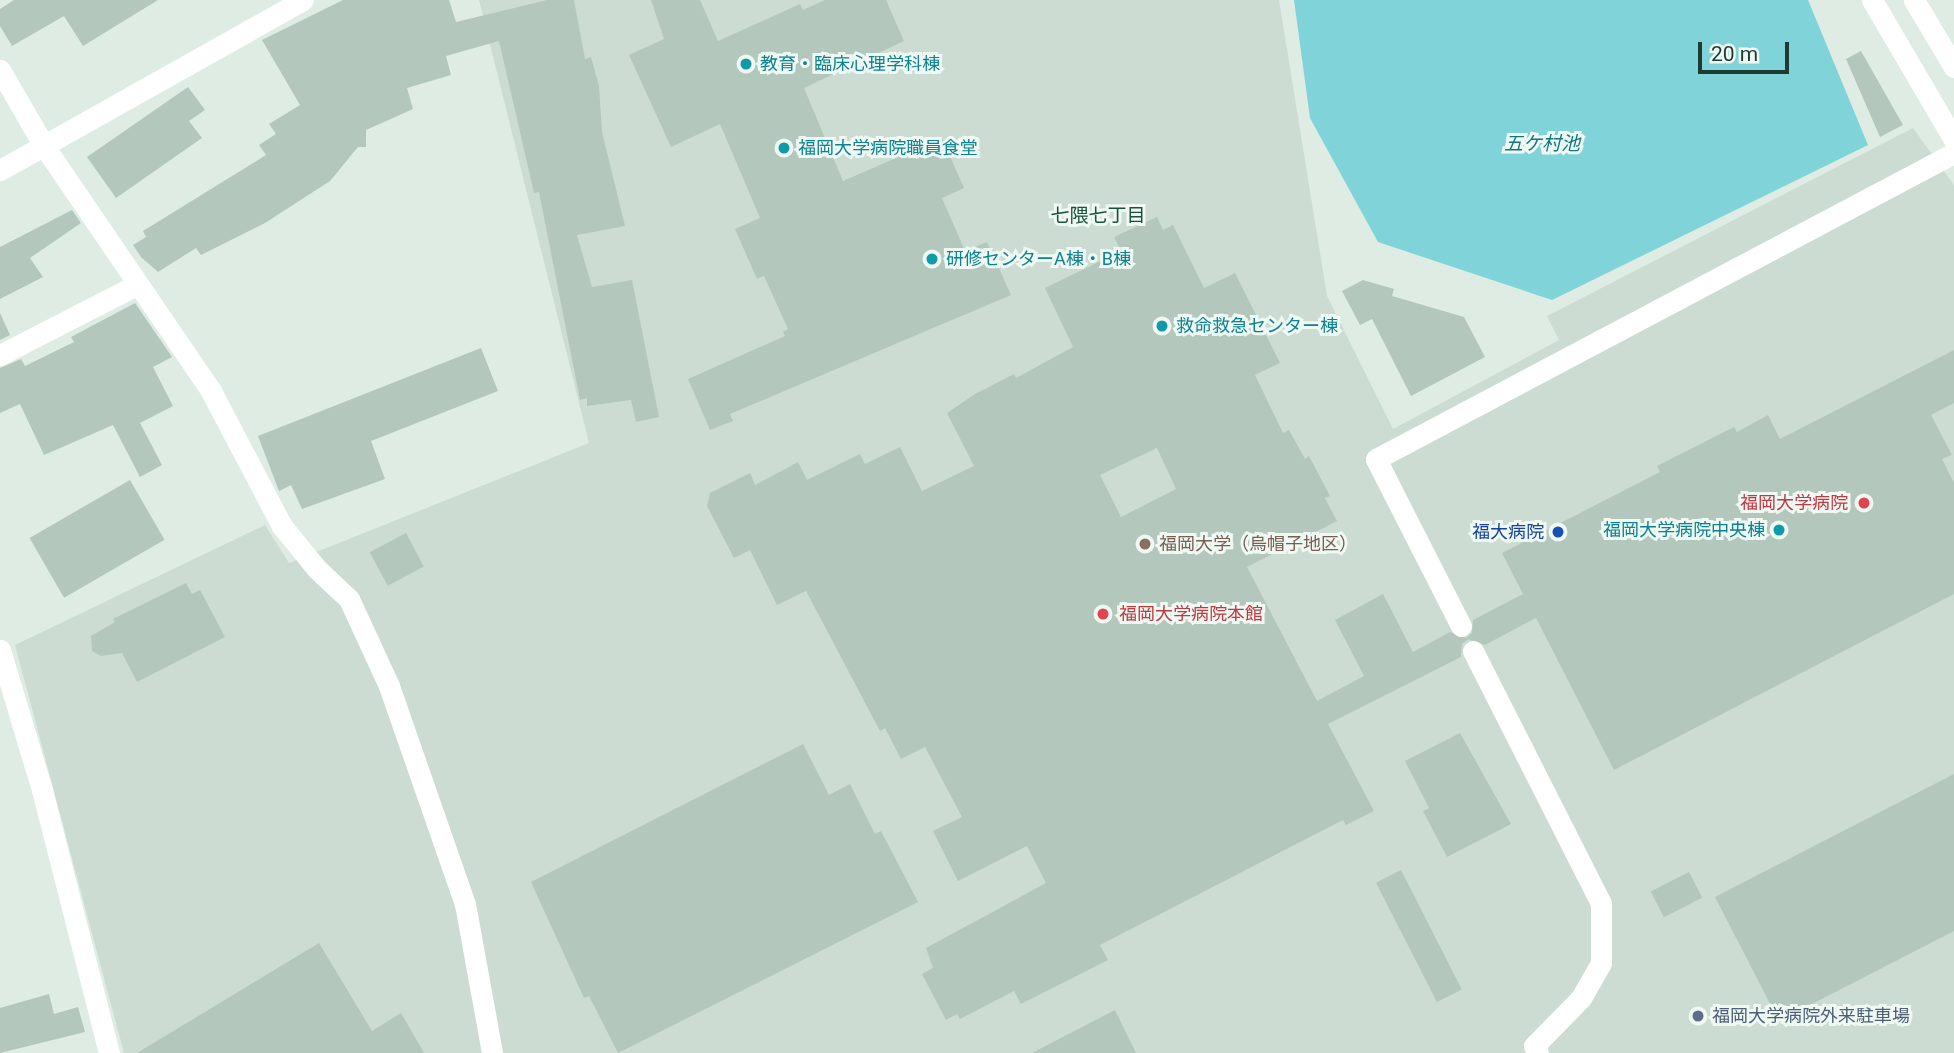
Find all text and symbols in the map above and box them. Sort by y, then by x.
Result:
scale bar [1702,28,1793,72]
text: 20 m [1711,42,1758,66]
place label: 教育・臨床心理学科棟 [760,53,940,75]
marker: 教育・臨床心理学科棟 [738,56,754,72]
water label: 五ケ村池 [1504,133,1580,155]
place label: 福岡大学病院職員食堂 [798,137,978,159]
marker: 福岡大学病院職員食堂 [776,140,792,156]
district label: 七隈七丁目 [1051,205,1145,227]
place label: 研修センターA棟・B棟 [946,248,1131,270]
marker: 研修センターA棟・B棟 [924,251,940,267]
place label: 救命救急センター棟 [1176,315,1338,337]
marker: 救命救急センター棟 [1154,318,1170,334]
place label: 福岡大学病院 [1740,492,1848,514]
marker: 福岡大学病院 [1854,493,1874,513]
place label: 福岡大学病院中央棟 [1603,519,1765,541]
place label: 福大病院 [1472,521,1544,543]
marker: 福岡大学病院中央棟 [1771,522,1787,538]
marker: 福大病院 [1550,524,1566,540]
place label: 福岡大学（烏帽子地区） [1159,533,1357,555]
marker: 福岡大学（烏帽子地区） [1137,536,1153,552]
place label: 福岡大学病院本館 [1119,603,1263,625]
marker: 福岡大学病院本館 [1093,604,1113,624]
place label: 福岡大学病院外来駐車場 [1712,1005,1910,1027]
marker: 福岡大学病院外来駐車場 [1690,1008,1706,1024]

